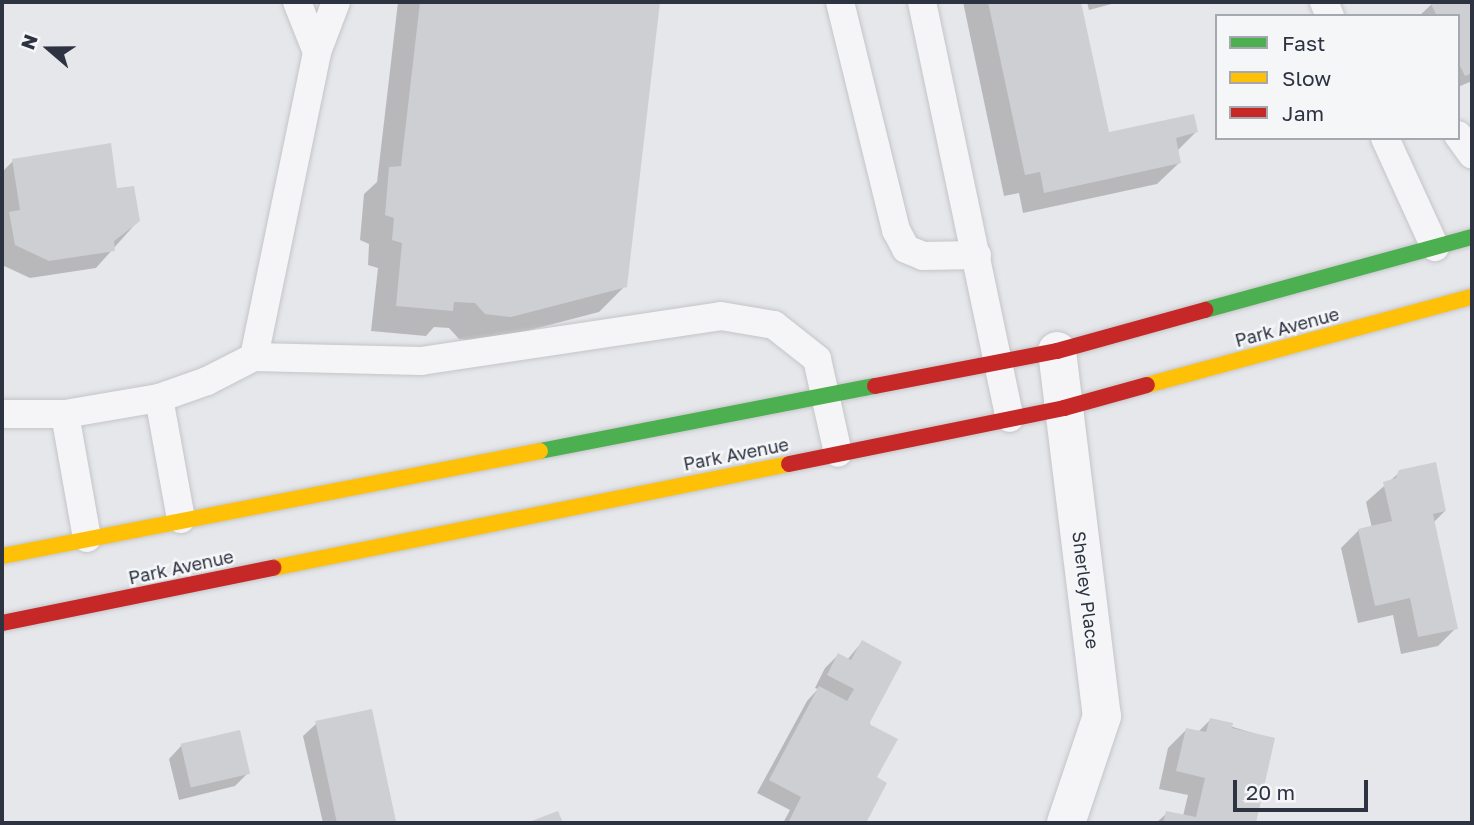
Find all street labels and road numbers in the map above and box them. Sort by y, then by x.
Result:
street label: Park Avenue [1233,303,1341,351]
street label: Park Avenue [681,433,791,475]
street label: Sherley Place [1068,530,1104,650]
street label: Park Avenue [126,545,236,589]

